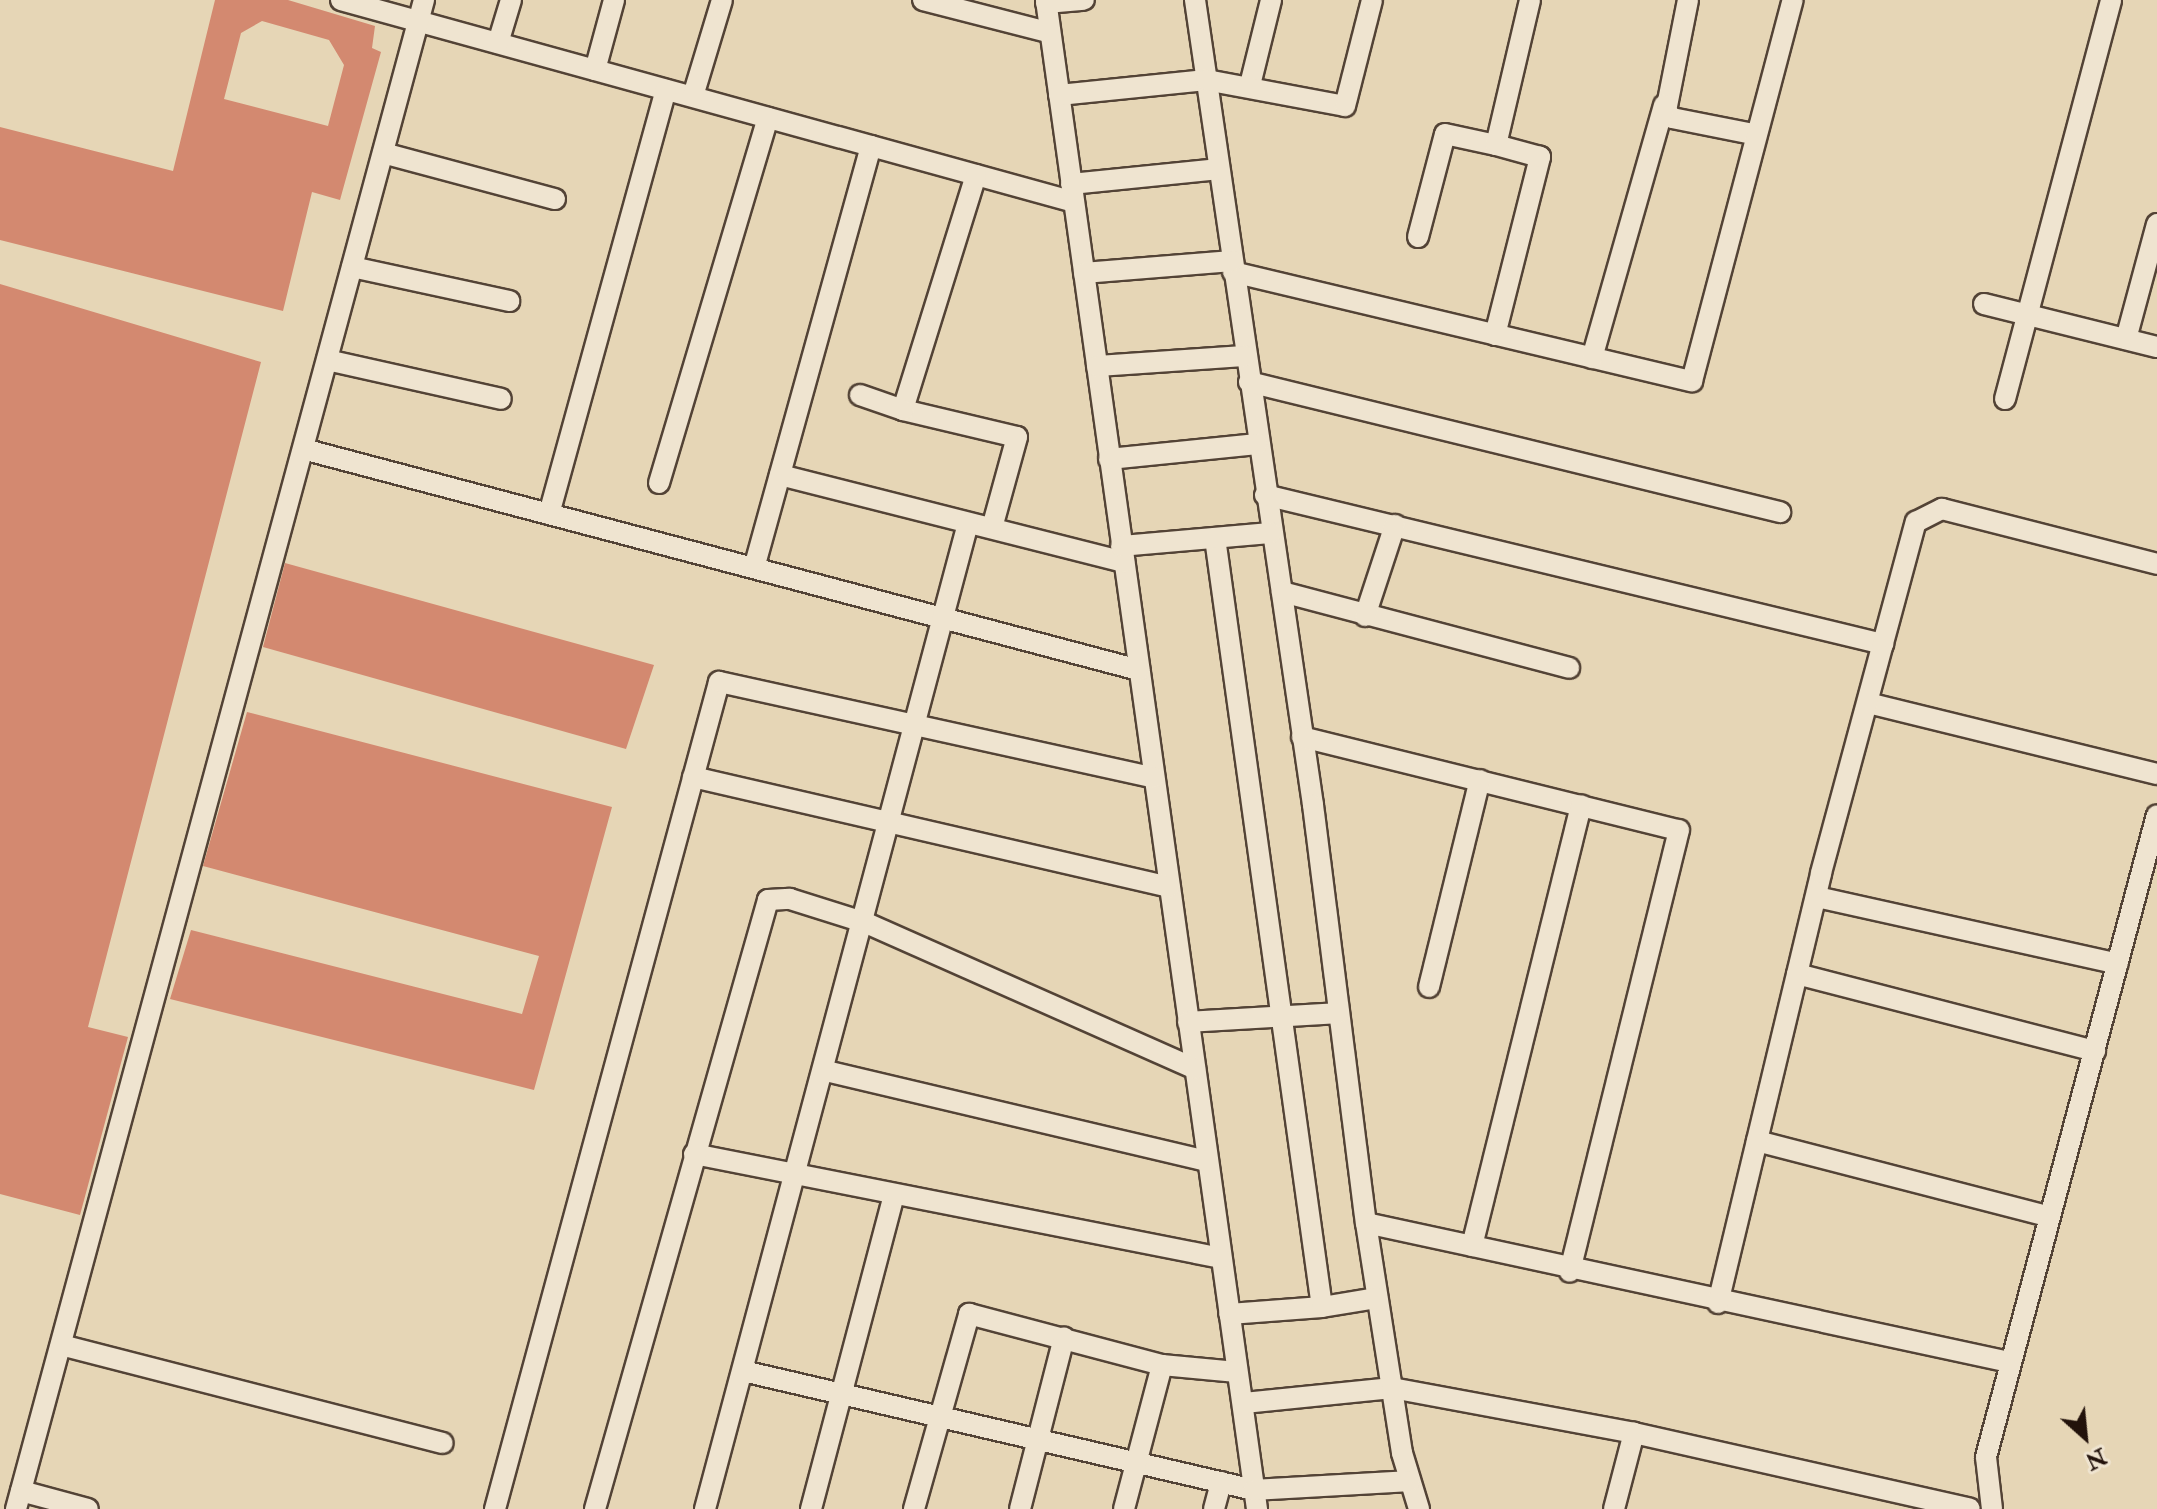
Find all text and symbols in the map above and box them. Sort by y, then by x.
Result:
north arrow [2045,1397,2125,1477]
text: N [2081,1441,2111,1475]

